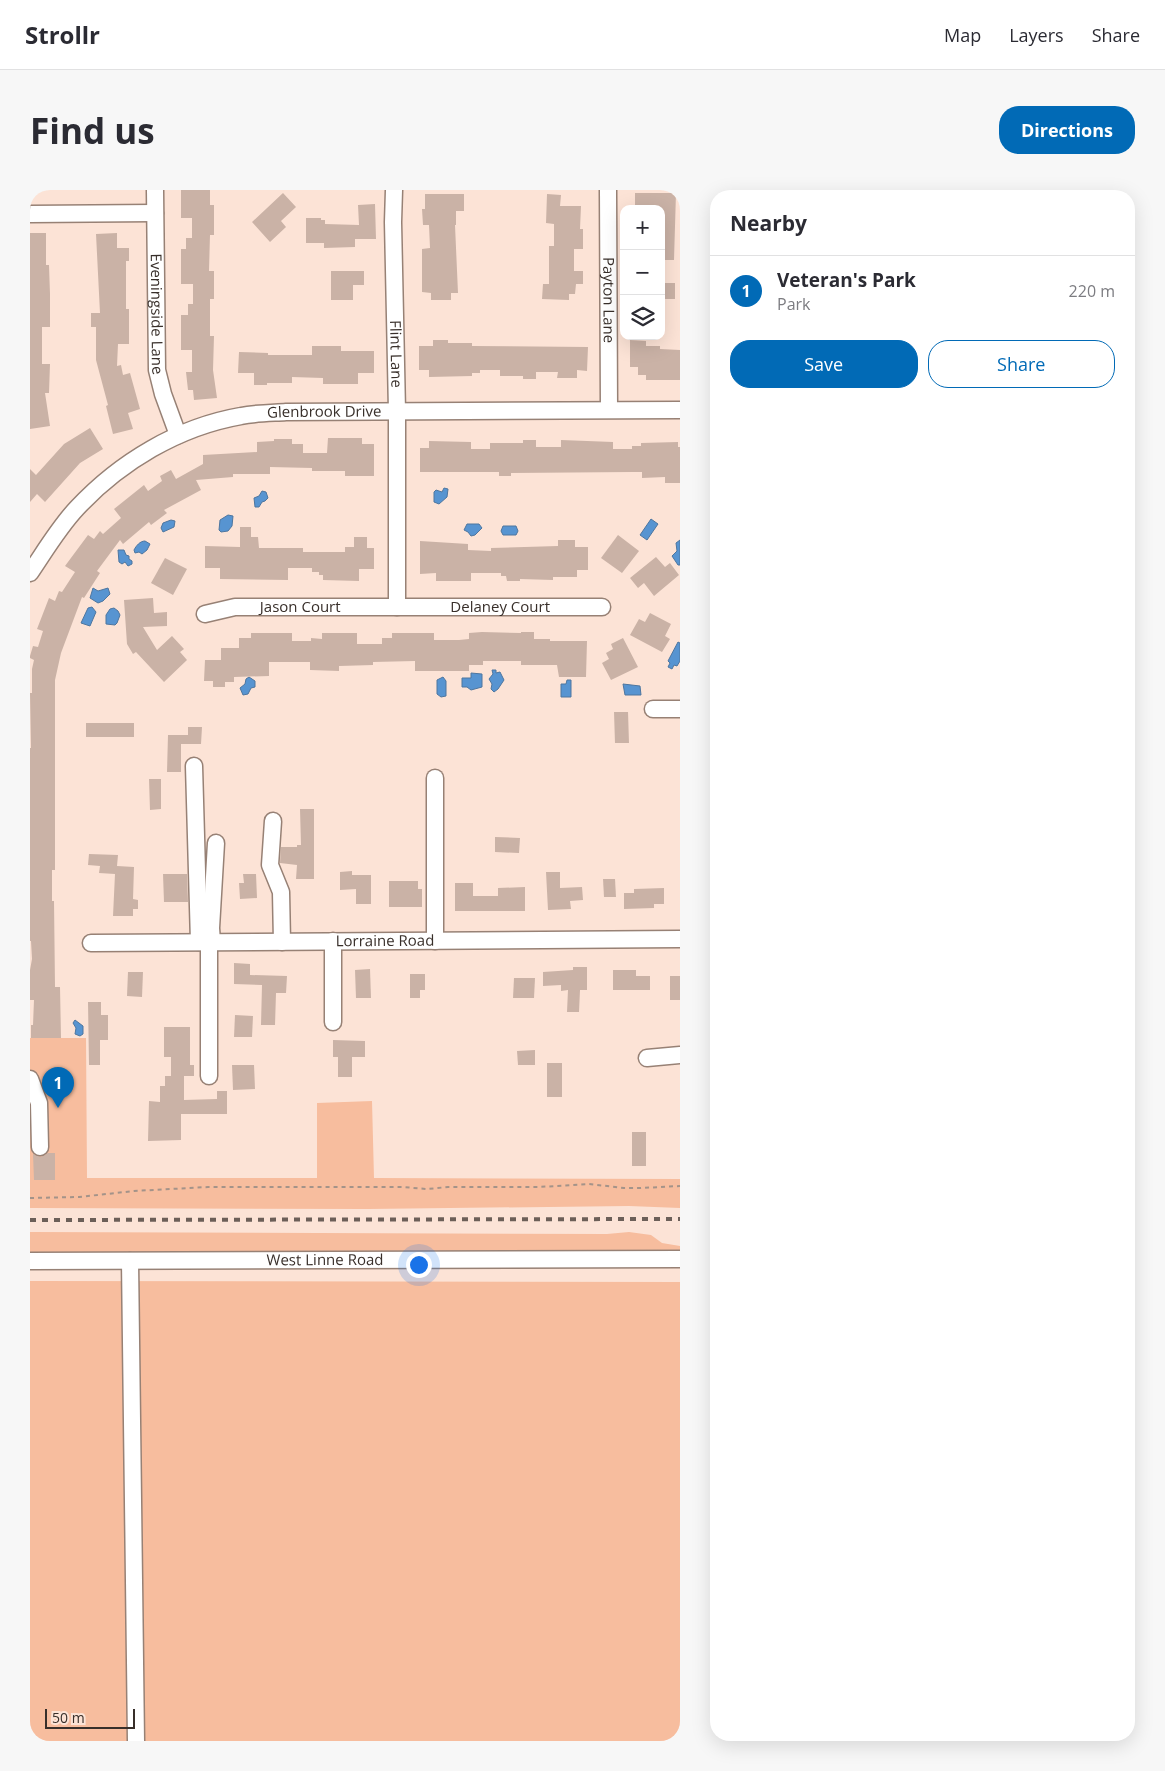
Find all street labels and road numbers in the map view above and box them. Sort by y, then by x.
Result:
street label: Eveningside Lane [147,253,169,377]
street label: Payton Lane [599,257,620,343]
street label: Flint Lane [386,320,408,388]
street label: Glenbrook Drive [267,401,381,422]
street label: Jason Court [258,596,341,616]
street label: Delaney Court [450,596,550,616]
street label: Lorraine Road [336,930,434,950]
street label: West Linne Road [266,1249,383,1269]

